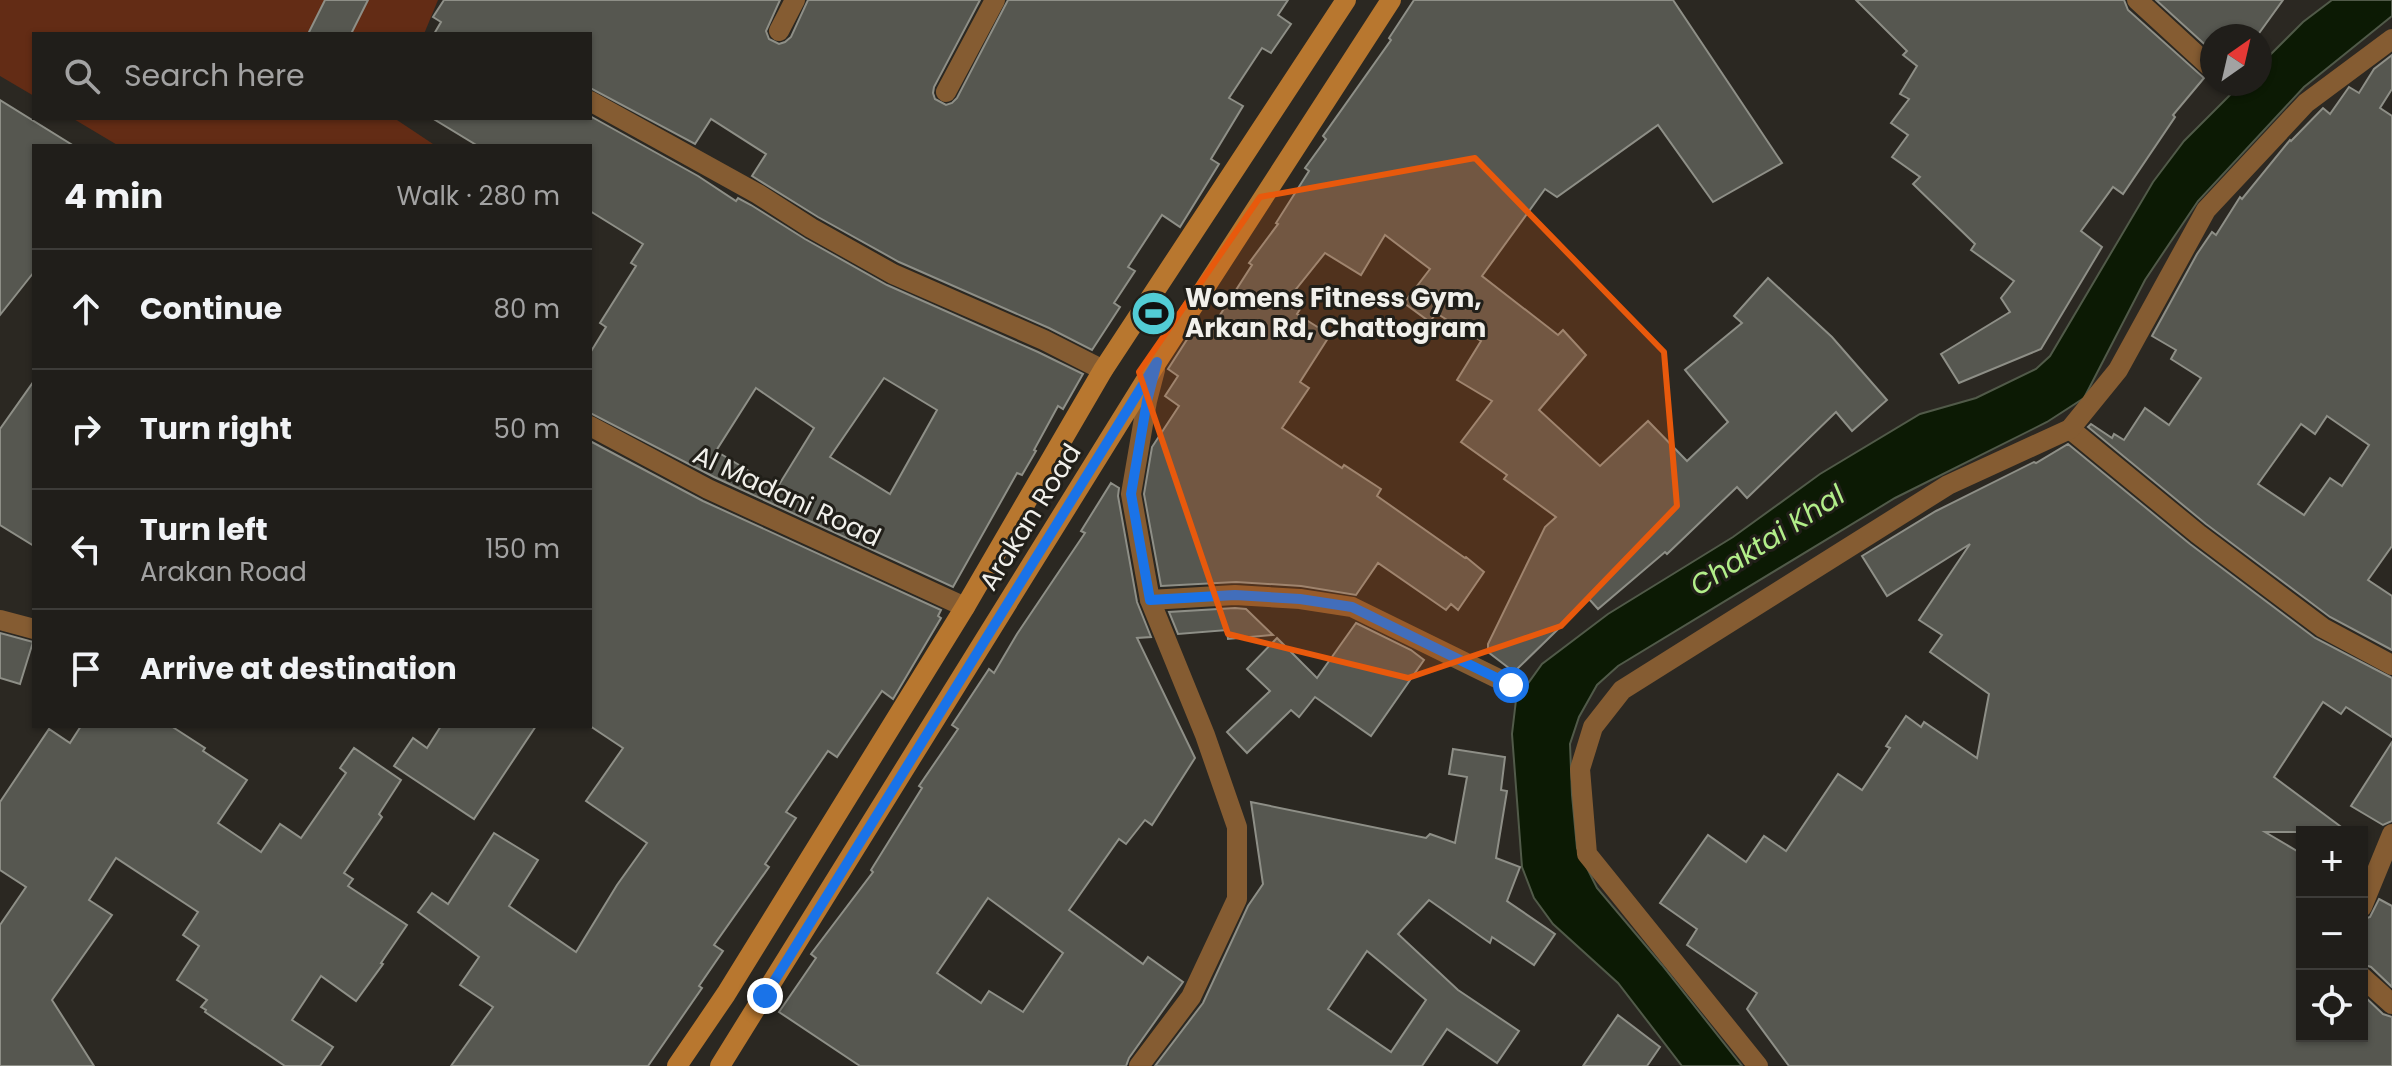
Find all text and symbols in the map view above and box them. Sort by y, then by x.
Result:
north arrow [2200,24,2272,96]
search box [32,32,592,120]
icon: search [60,54,104,98]
text: Search here [124,54,305,97]
text: 4 min [64,172,163,220]
text: Walk · 280 m [396,178,560,214]
place label: Womens Fitness Gym, Arkan Rd, Chattogram [1185,280,1486,346]
icon: ahead [64,287,108,331]
text: Continue [140,287,282,330]
sports icon: Womens Fitness Gym, Arkan Rd, Chattogram [1130,289,1178,337]
text: 80 m [494,291,560,327]
icon: right [64,407,108,451]
text: Turn right [140,407,292,450]
text: 50 m [494,411,560,447]
street label: Al Madani Road [687,437,887,555]
street label: Arakan Road [970,437,1090,597]
water label: Chaktai Khal [1682,476,1853,605]
text: Turn left [140,508,268,551]
icon: left [64,527,108,571]
text: 150 m [485,531,560,567]
text: Arakan Road [140,554,307,590]
icon: arrive [64,647,108,691]
text: Arrive at destination [140,647,457,690]
route start [1493,667,1529,703]
map controls [2296,826,2368,1042]
button: + [2296,826,2368,898]
button: − [2296,898,2368,970]
button: locate [2296,970,2368,1042]
route end [747,978,783,1014]

